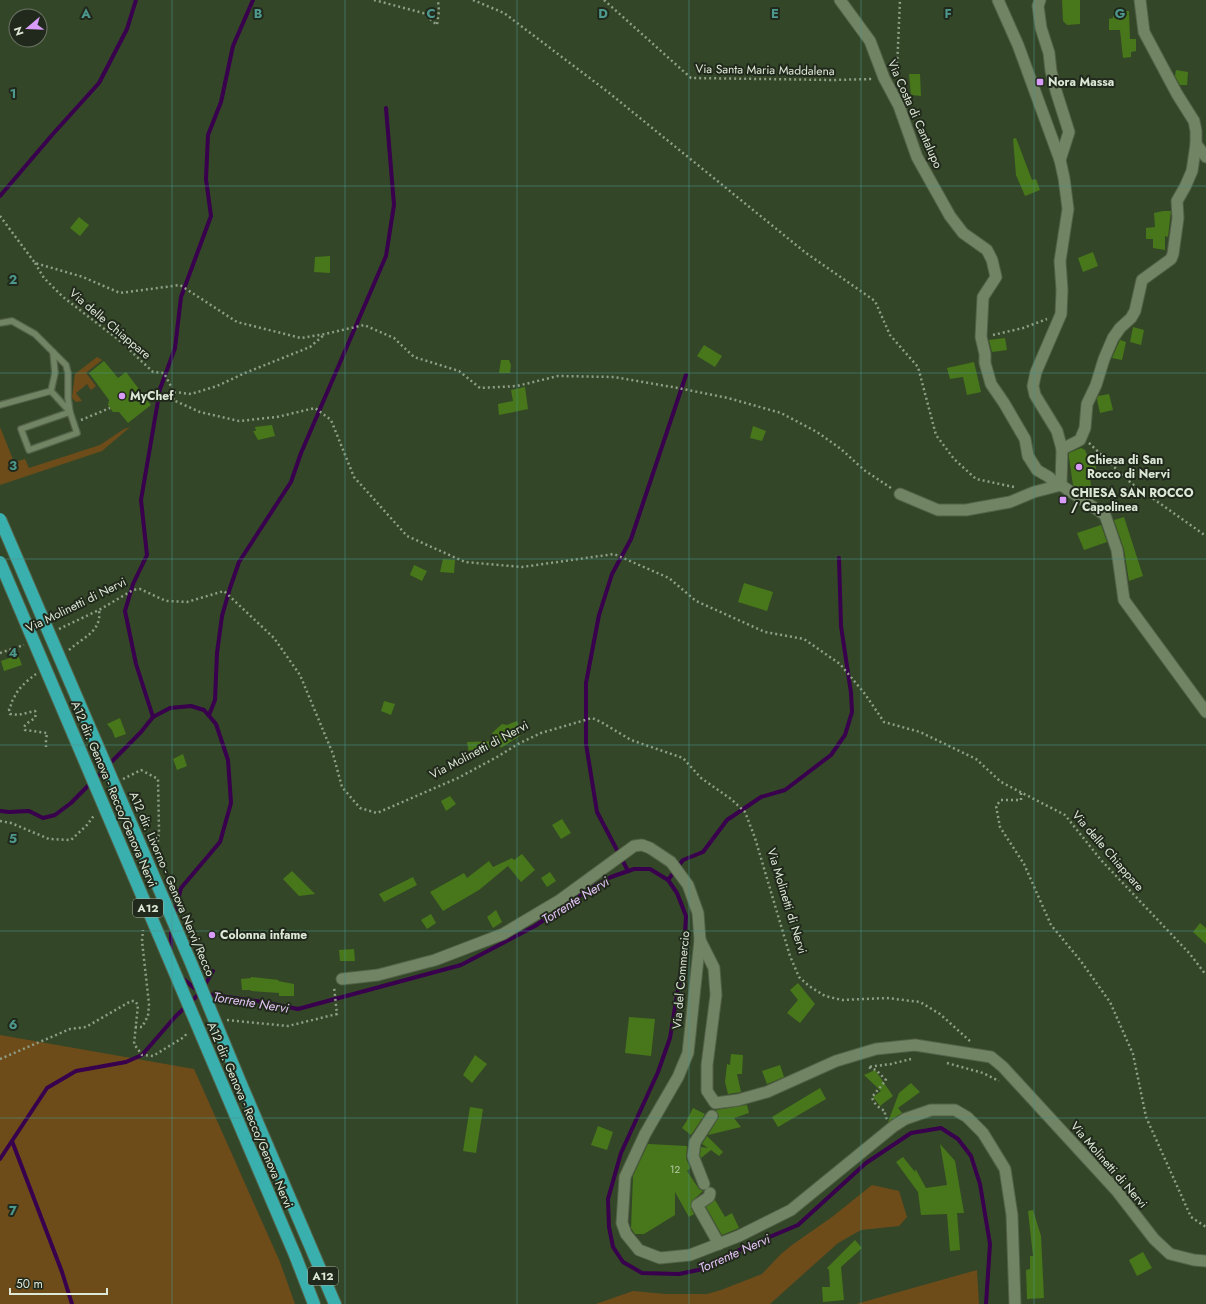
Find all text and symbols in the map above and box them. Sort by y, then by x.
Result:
text: A [80,4,91,23]
text: B [254,4,263,23]
text: C [426,4,436,23]
text: D [598,4,608,23]
text: E [771,4,779,23]
text: F [944,4,952,23]
text: G [1115,4,1126,23]
north arrow [8,8,48,48]
text: N [10,25,28,38]
street label: Via Costa di Cantalupo [883,57,947,172]
street label: Via Santa Maria Maddalena [695,60,835,80]
place label: Nora Massa [1048,73,1114,91]
marker: Nora Massa [1035,77,1045,87]
text: 1 [10,84,16,103]
text: 2 [9,270,17,289]
street label: Via delle Chiappare [65,284,155,364]
place label: MyChef [130,387,174,405]
marker: MyChef [117,391,127,401]
place label: Chiesa di San Rocco di Nervi [1087,451,1170,483]
text: 3 [9,456,17,475]
marker: Chiesa di San Rocco di Nervi [1074,462,1084,472]
place label: CHIESA SAN ROCCO / Capolinea [1071,484,1194,516]
marker: CHIESA SAN ROCCO / Capolinea [1058,495,1068,505]
street label: Via Molinetti di Nervi [23,573,129,637]
text: 4 [8,643,18,662]
street label: A12 dir. Genova - Recco/Genova Nervi [67,698,161,890]
street label: Via Molinetti di Nervi [426,716,532,784]
street label: A12 dir. Livorno - Genova Nervi/Recco [126,789,218,979]
street label: Via delle Chiappare [1068,807,1148,895]
text: 5 [9,829,17,848]
street label: Via Molinetti di Nervi [762,846,812,956]
water label: Torrente Nervi [538,872,613,929]
road number: A12 [133,899,163,917]
place label: Colonna infame [220,926,307,944]
marker: Colonna infame [207,930,217,940]
street label: Via del Commercio [668,930,694,1030]
water label: Torrente Nervi [212,987,291,1018]
text: 6 [9,1015,18,1034]
street label: A12 dir. Genova - Recco/Genova Nervi [203,1019,297,1211]
street label: Via Molinetti di Nervi [1066,1118,1152,1212]
house number: 12 [670,1162,680,1177]
text: 7 [9,1201,17,1220]
water label: Torrente Nervi [695,1229,774,1278]
road number: A12 [308,1267,338,1285]
scale bar [10,1270,107,1296]
text: 50 m [16,1275,43,1293]

